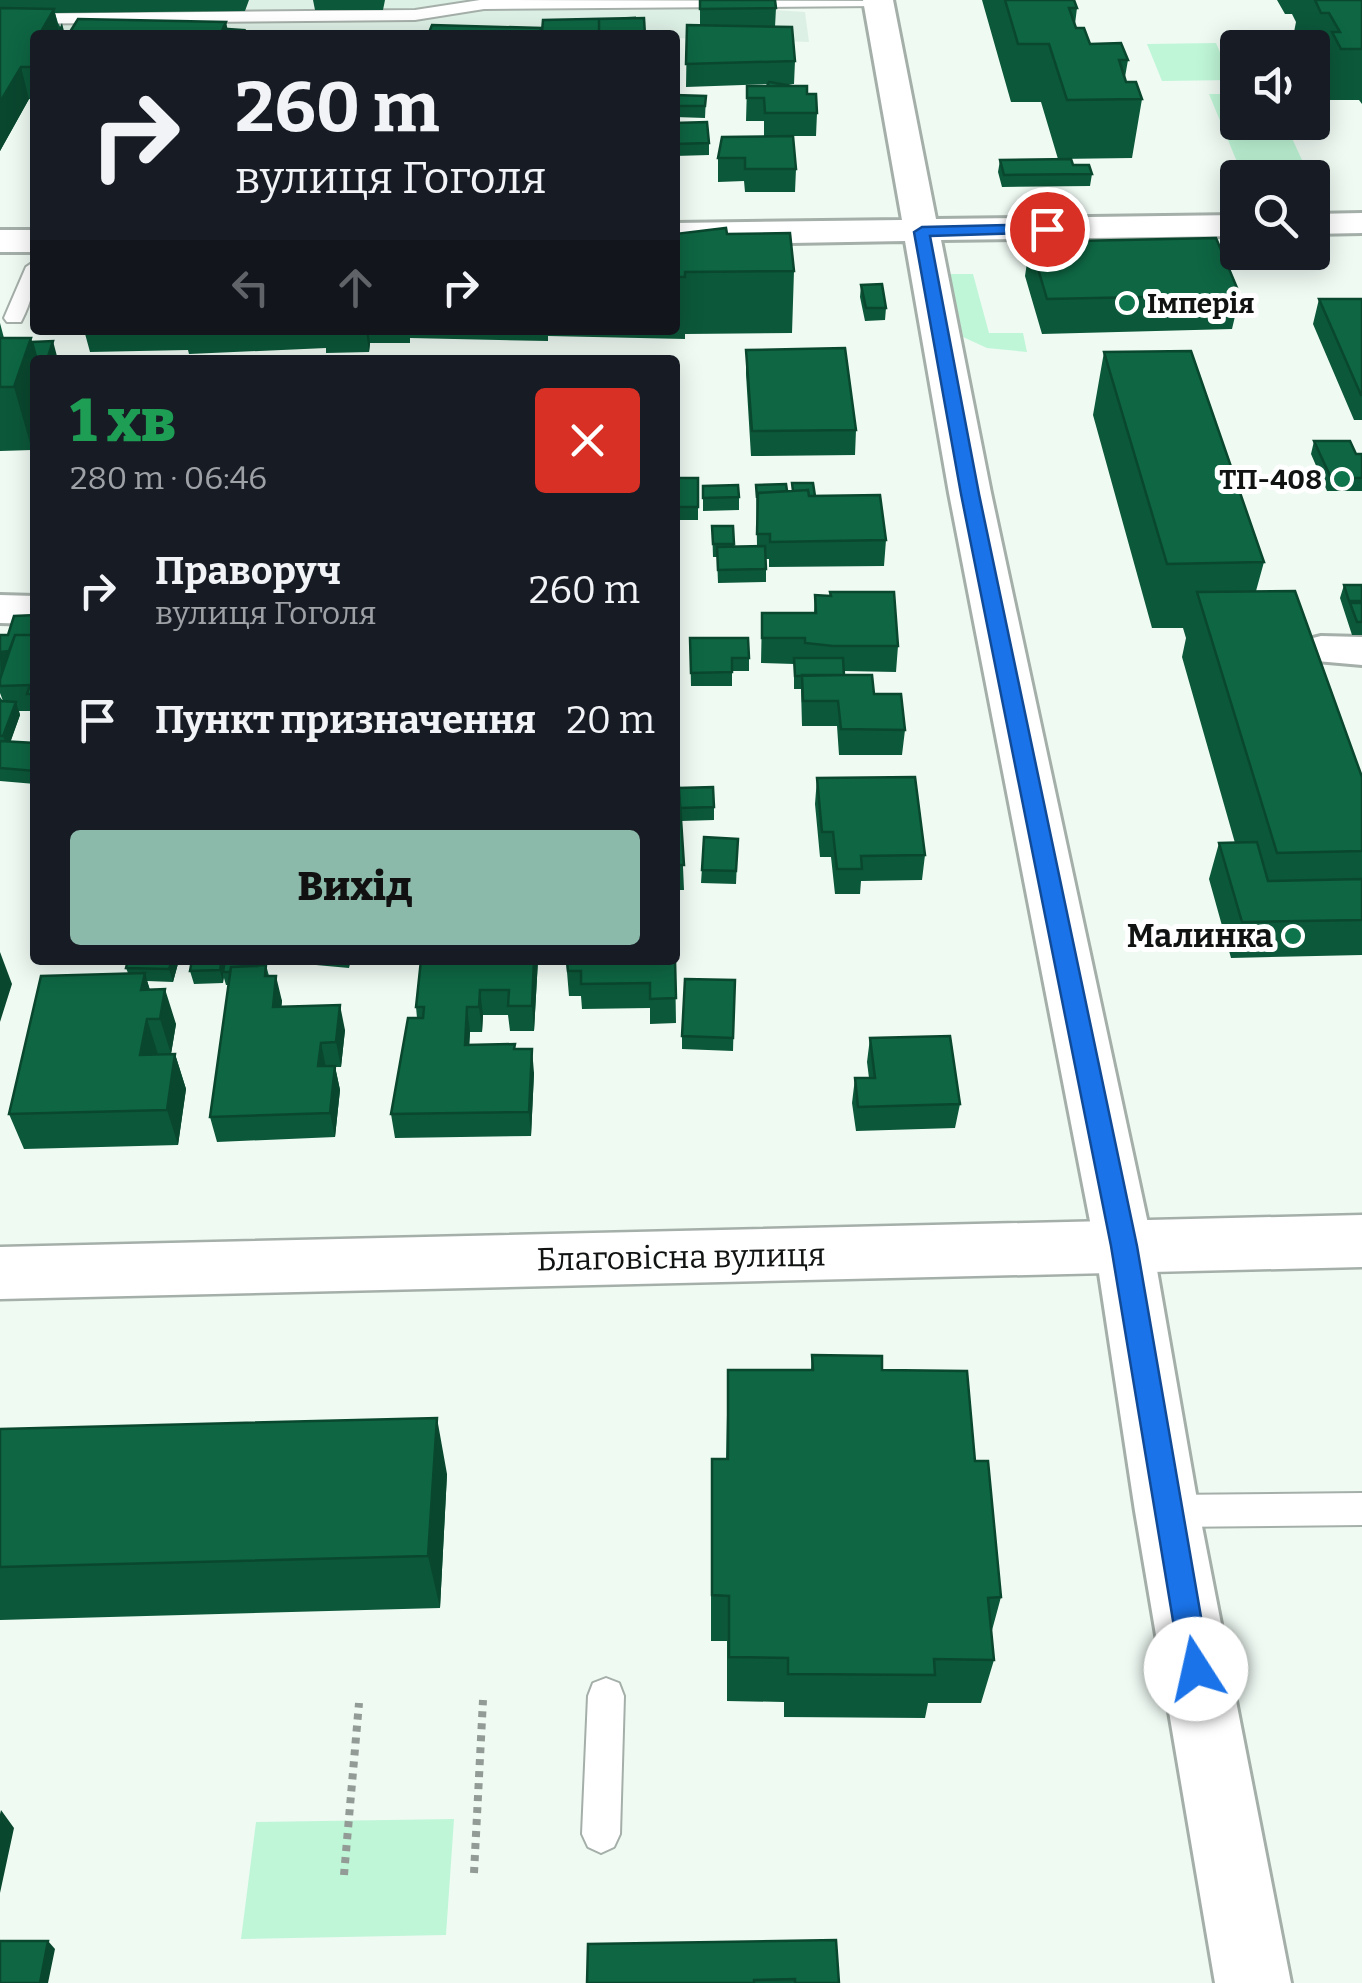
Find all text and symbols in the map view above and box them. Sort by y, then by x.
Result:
map controls [1220,30,1330,270]
button: sound [1220,30,1330,140]
text: 260 m [235,66,440,150]
icon: right [70,70,200,200]
text: вулиця Гоголя [235,151,547,205]
button: search [1220,160,1330,270]
pin [1005,187,1090,272]
icon: arrive [1020,202,1075,257]
icon: left [223,260,278,315]
icon: ahead [328,260,383,315]
icon: right [433,260,488,315]
place label: Імперія [1147,287,1254,320]
marker: Імперія [1116,292,1138,314]
text: 1 хв [70,385,176,457]
button: close [535,388,640,493]
text: 280 m · 06:46 [70,459,267,497]
place label: ТП-408 [1219,463,1322,496]
marker: ТП-408 [1331,468,1353,490]
text: Праворуч [155,548,341,594]
icon: right [70,563,125,618]
text: 260 m [529,567,640,613]
text: вулиця Гоголя [155,594,377,632]
icon: arrive [70,693,125,748]
text: Пункт призначення [155,697,536,743]
text: 20 m [566,697,655,743]
button: Вихід [70,830,640,945]
place label: Малинка [1127,917,1273,955]
marker: Малинка [1282,925,1304,947]
street label: Благовісна вулиця [536,1235,826,1279]
position arrow [1144,1617,1248,1721]

